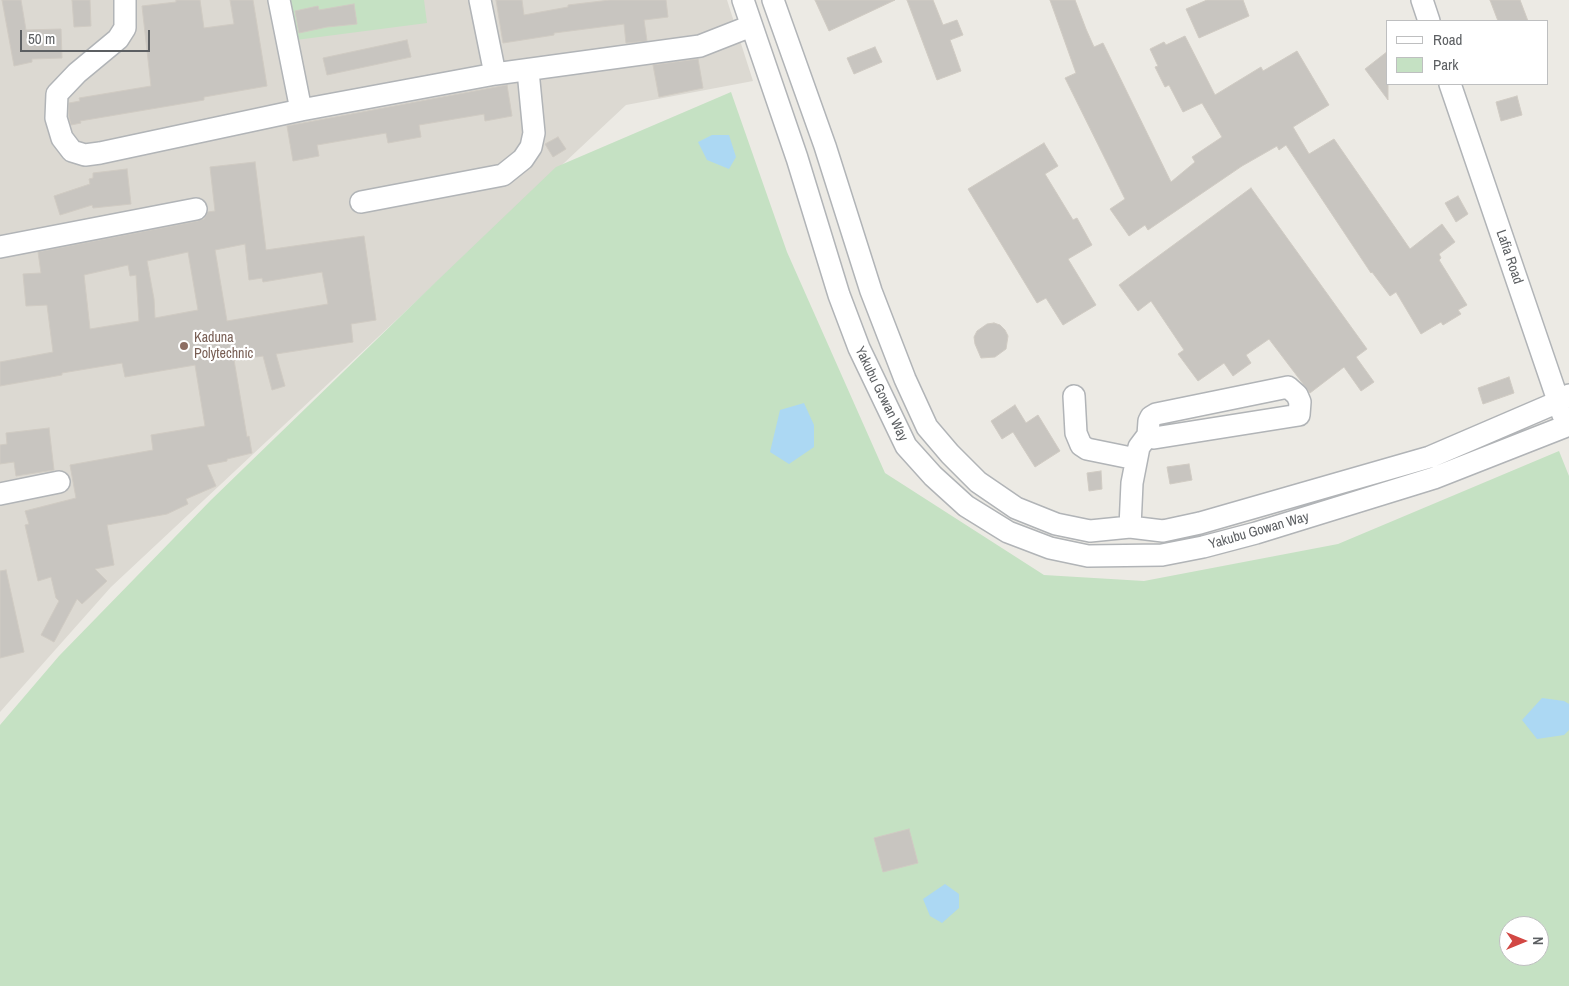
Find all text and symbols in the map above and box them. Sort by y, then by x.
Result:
scale bar [22,20,152,52]
legend [1386,20,1549,85]
text: 50 m [28,28,55,49]
text: Road [1433,29,1462,50]
text: Park [1433,54,1458,75]
street label: Lafia Road [1492,228,1526,286]
place label: Kaduna Polytechnic [194,330,253,362]
marker: Kaduna Polytechnic [178,340,190,352]
street label: Yakubu Gowan Way [851,344,911,444]
street label: Yakubu Gowan Way [1207,509,1311,553]
north arrow [1499,916,1549,966]
text: N [1529,937,1547,945]

